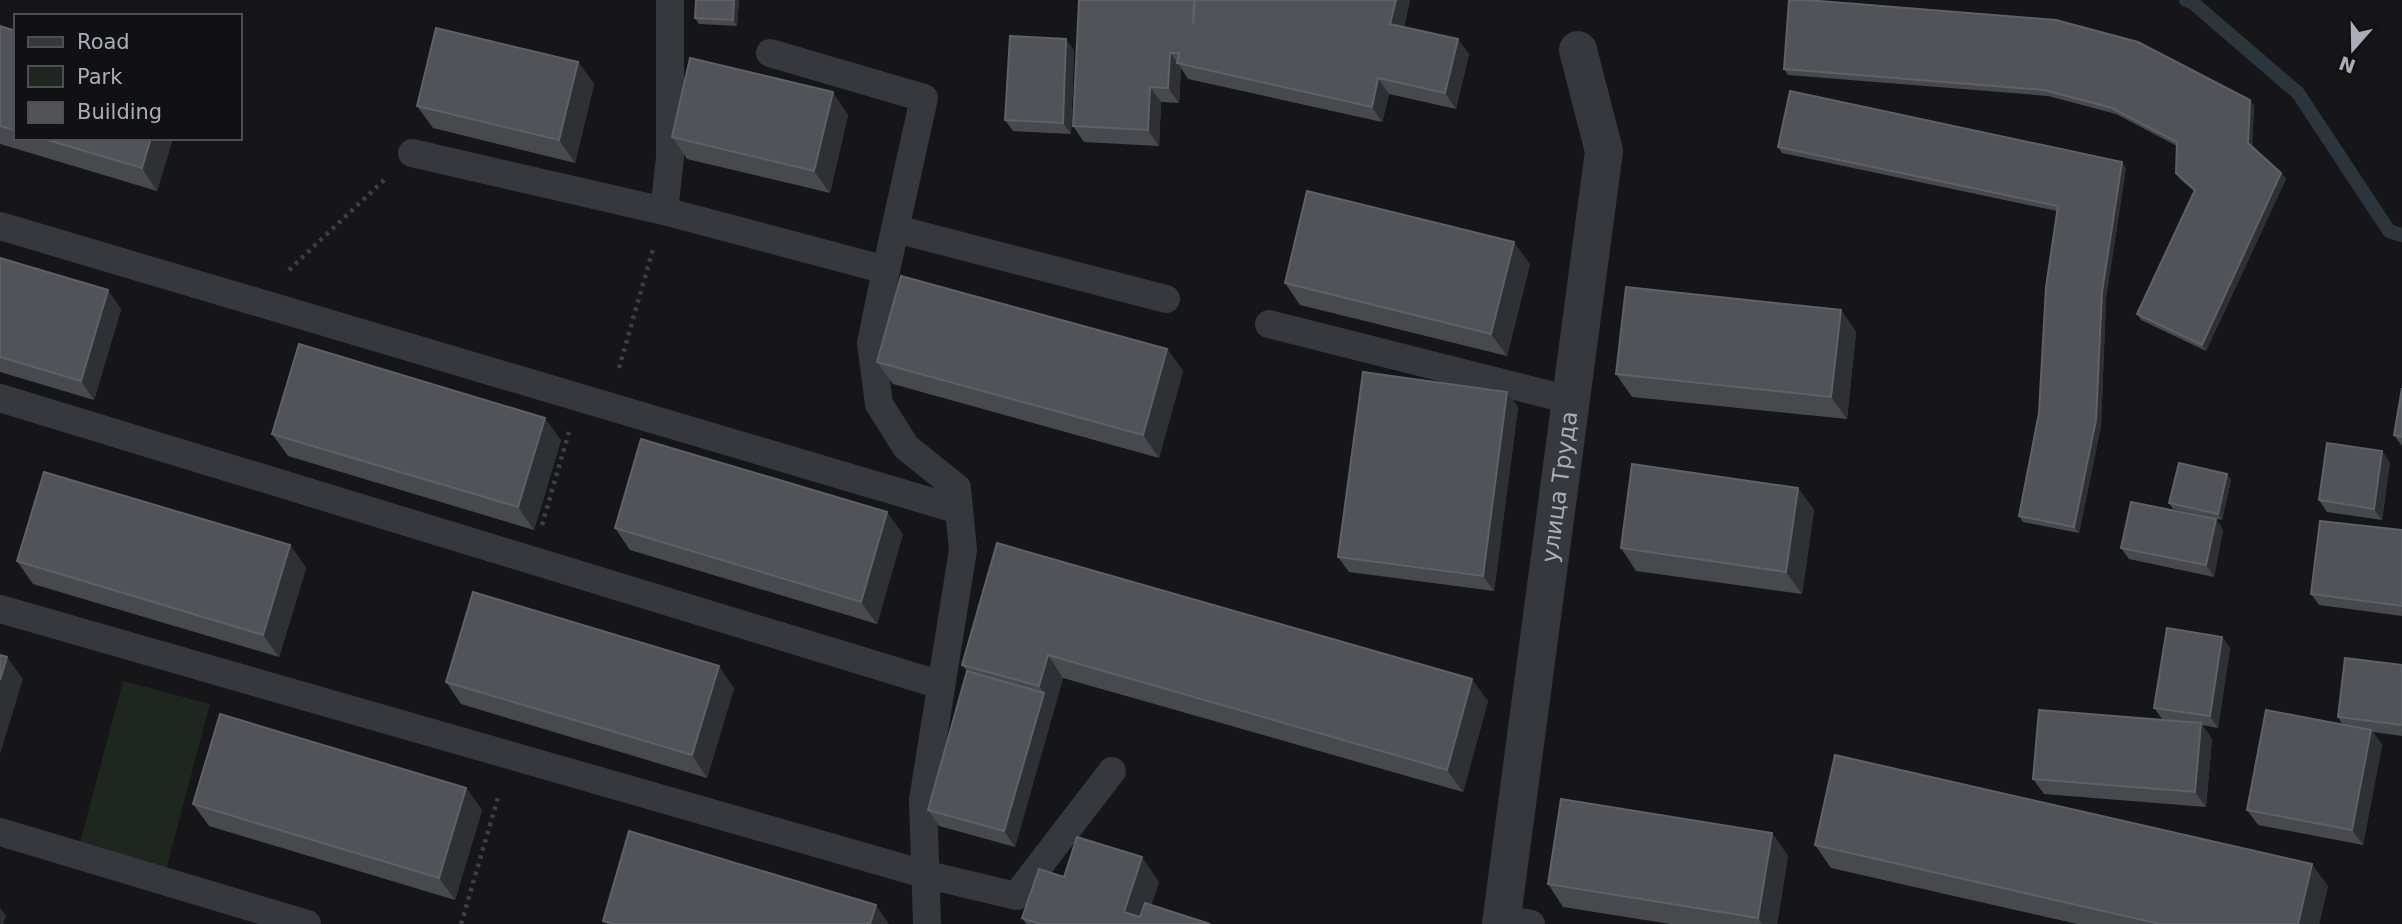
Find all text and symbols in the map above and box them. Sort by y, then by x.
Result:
legend [14,14,242,140]
north arrow [2318,14,2388,84]
text: Road [77,30,130,54]
text: N [2336,52,2358,78]
text: Park [77,65,123,89]
text: Building [77,100,162,124]
street label: улица Труда [1536,409,1582,564]

